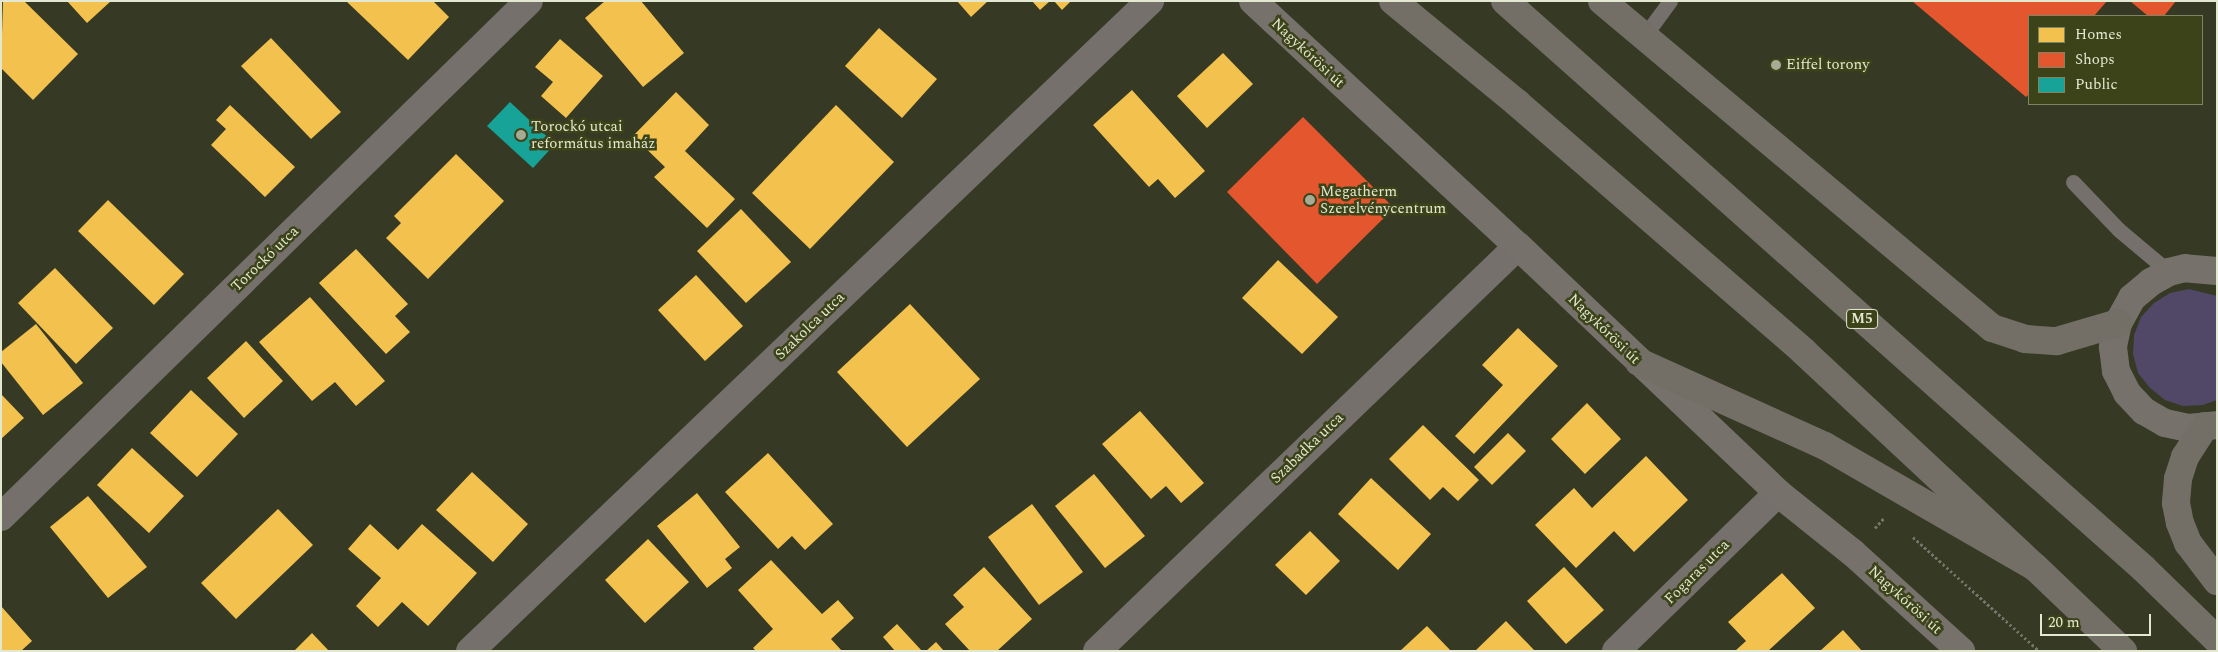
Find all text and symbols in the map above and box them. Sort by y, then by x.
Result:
street label: Nagykőrösi út [1268,15,1348,91]
legend [2028,15,2203,105]
text: Homes [2075,23,2122,46]
text: Shops [2075,48,2115,71]
place label: Eiffel torony [1786,56,1869,74]
marker: Eiffel torony [1770,59,1782,71]
text: Public [2075,73,2118,96]
place label: Torockó utcai református imaház [531,117,655,152]
marker: Torockó utcai református imaház [515,129,527,141]
place label: Megatherm Szerelvénycentrum [1320,182,1446,217]
marker: Megatherm Szerelvénycentrum [1304,194,1316,206]
street label: Torockó utca [227,222,303,296]
street label: Szakolca utca [771,288,849,364]
street label: Nagykőrösi út [1564,290,1644,368]
road number: M5 [1846,308,1878,330]
street label: Szabadka utca [1267,409,1347,487]
street label: Fogaras utca [1661,536,1733,608]
street label: Nagykőrösi út [1864,562,1946,638]
scale bar [2043,604,2154,636]
text: 20 m [2048,611,2080,634]

